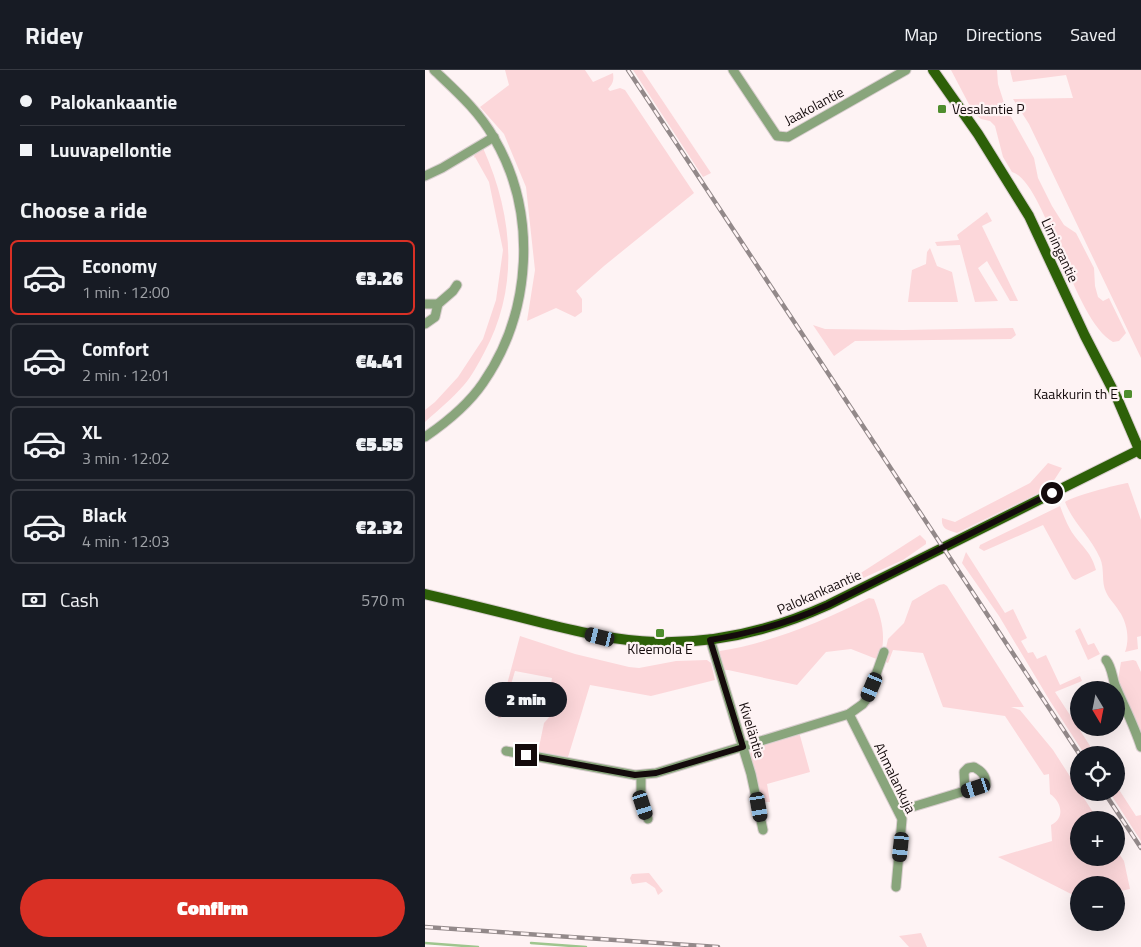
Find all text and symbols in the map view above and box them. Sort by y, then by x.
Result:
text: Ridey [25,17,83,53]
text: Map [904,21,938,48]
text: Directions [966,21,1042,48]
text: Saved [1070,21,1116,48]
street label: Jaakolantie [780,81,847,130]
text: Palokankaantie [50,87,177,116]
place label: Vesalantie P [952,98,1024,119]
marker: Vesalantie P [936,103,948,115]
text: Luuvapellontie [50,135,171,164]
text: Choose a ride [20,193,147,227]
street label: Limingantie [1036,214,1085,285]
text: Economy [82,251,157,280]
icon: car [22,255,67,300]
text: €3.26 [356,263,403,292]
text: 1 min · 12:00 [82,280,170,304]
text: Comfort [82,334,149,363]
icon: car [22,338,67,383]
text: €4.41 [356,346,403,375]
text: 2 min · 12:01 [82,363,170,387]
place label: Kaakkurin th E [1033,383,1118,404]
marker: Kaakkurin th E [1122,388,1134,400]
text: XL [82,417,102,446]
icon: car [22,421,67,466]
text: €5.55 [356,429,403,458]
text: 3 min · 12:02 [82,446,170,470]
route start [1041,482,1063,504]
text: Black [82,500,127,529]
icon: car [22,504,67,549]
text: €2.32 [356,512,403,541]
text: 4 min · 12:03 [82,529,170,553]
street label: Palokankaantie [773,564,864,619]
text: Cash [60,585,99,614]
icon: cash [20,586,48,614]
text: 570 m [361,588,405,612]
car [583,626,616,648]
marker: Kleemola E [654,627,666,639]
place label: Kleemola E [627,638,693,659]
car [859,670,884,704]
north arrow [1070,681,1125,736]
map controls [1070,681,1125,931]
callout: 2 min [485,682,567,718]
text: 2 min [506,687,546,711]
street label: Kiveläntie [734,699,771,760]
street label: Ahmalankuja [869,739,922,817]
route end [515,744,537,766]
button: locate [1070,746,1125,801]
car [959,776,992,800]
car [631,788,654,822]
car [749,791,768,823]
button: + [1070,811,1125,866]
car [891,831,910,863]
button: − [1070,876,1125,931]
button: Confirm [20,879,405,937]

